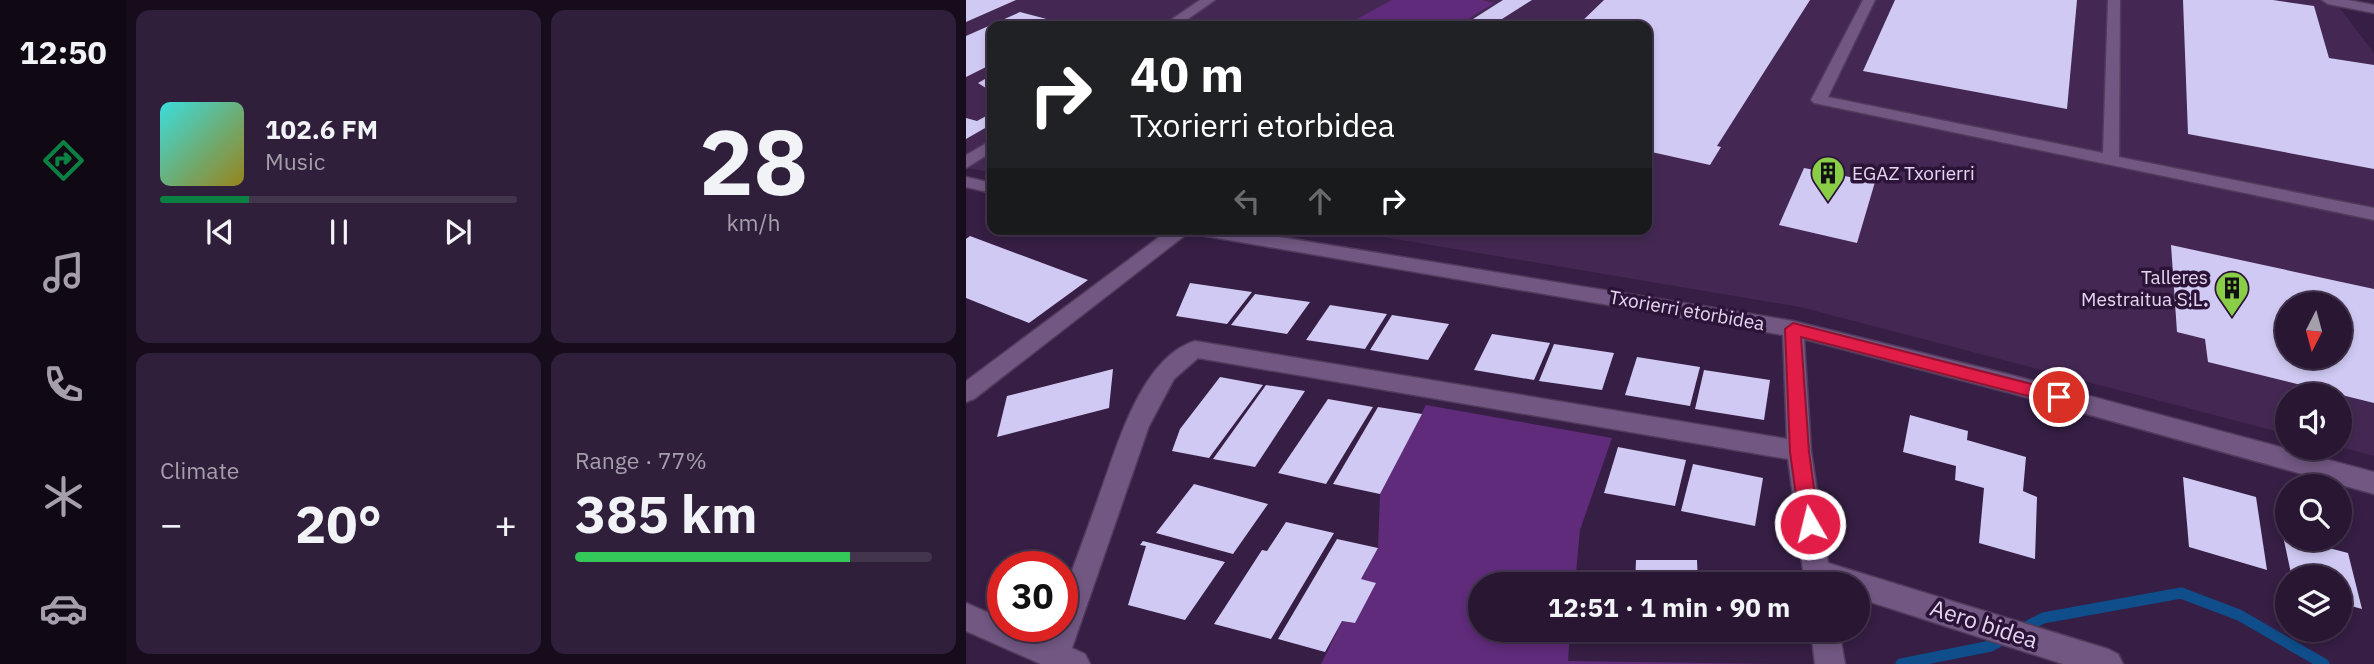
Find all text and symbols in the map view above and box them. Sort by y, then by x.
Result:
text: 12:50 [19,31,107,73]
text: 40 m [1130,42,1244,105]
icon: right [1015,49,1106,140]
text: 28 [699,102,808,220]
text: Txorierri etorbidea [1130,104,1395,146]
text: 102.6 FM [265,112,378,146]
icon: directions [39,136,88,185]
text: Music [265,146,325,176]
building icon: EGAZ Txorierri [1809,154,1847,203]
place label: EGAZ Txorierri [1852,161,1975,185]
icon: left [1228,182,1266,220]
icon: ahead [1301,182,1339,220]
icon: right [1374,182,1412,220]
text: km/h [726,207,781,237]
icon: previous [201,213,239,251]
icon: pause [320,213,358,251]
icon: next [439,213,477,251]
icon: music [39,248,88,297]
place label: Talleres Mestraitua S.L. [2081,265,2208,311]
building icon: Talleres Mestraitua S.L. [2213,269,2251,318]
street label: Txorierri etorbidea [1607,285,1767,335]
north arrow [2275,292,2352,369]
map controls [2275,292,2352,642]
icon: phone [39,360,88,409]
pin [2029,367,2089,427]
icon: arrive [2040,378,2078,416]
button: sound [2275,383,2352,460]
text: Range · 77% [575,445,707,475]
text: Climate [160,455,239,485]
icon: climate [39,472,88,521]
button: search [2275,474,2352,551]
text: 385 km [575,480,757,547]
position arrow [1773,487,1847,561]
text: 20° [295,490,382,557]
text: − [160,499,183,548]
text: + [494,499,517,548]
speed limit sign: 30 [987,551,1078,642]
button: layers [2275,565,2352,642]
icon: car [39,584,88,633]
text: 12:51 · 1 min · 90 m [1548,590,1790,624]
street label: Aero bidea [1927,592,2042,655]

